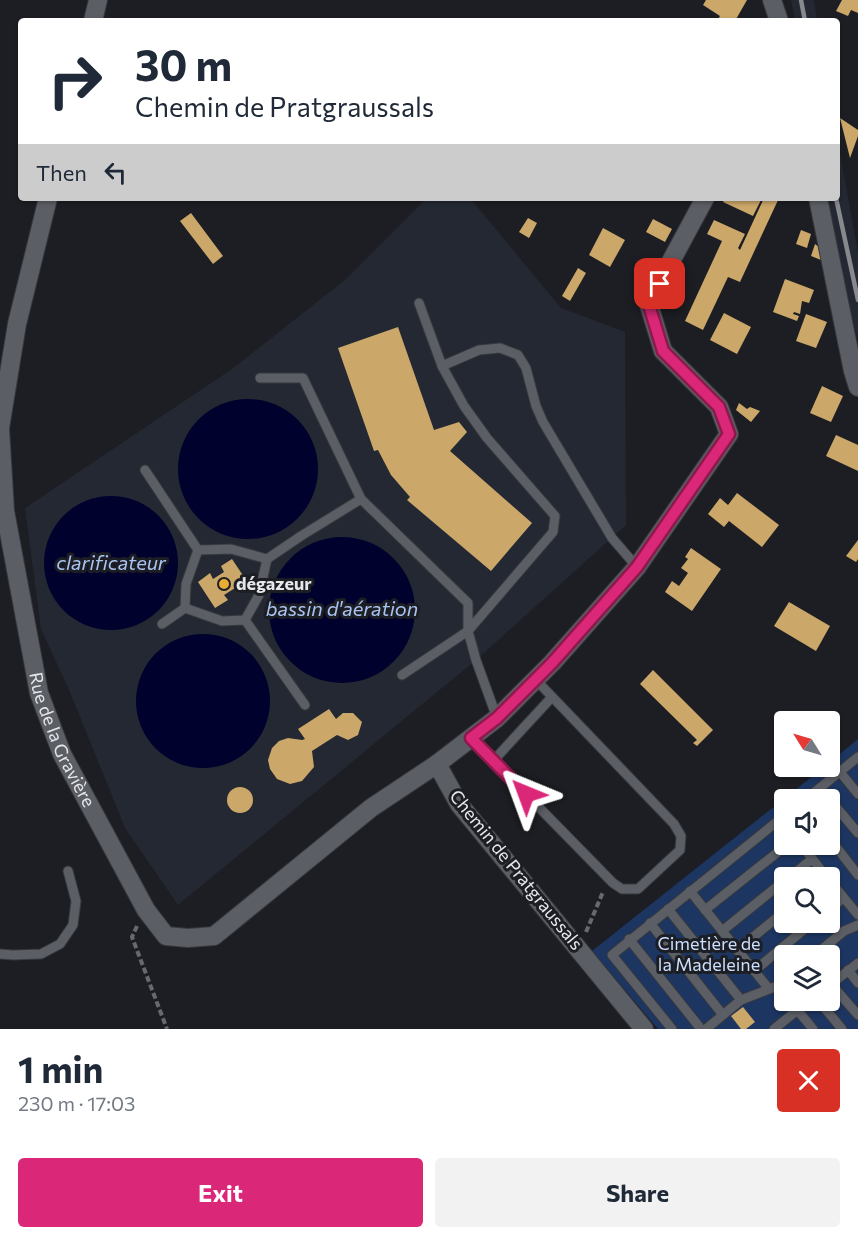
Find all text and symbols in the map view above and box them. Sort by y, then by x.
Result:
text: 30 m [135,38,232,90]
icon: right [36,42,114,120]
text: Chemin de Pratgraussals [135,90,434,123]
icon: left [99,156,132,189]
text: Then [36,159,87,186]
pin [634,258,685,309]
icon: arrive [643,267,676,300]
water label: clarificateur [56,550,167,574]
place label: dégazeur [236,572,312,594]
marker: dégazeur [217,577,231,591]
water label: bassin d'aération [266,596,418,620]
street label: Rue de la Gravière [25,670,100,811]
north arrow [774,711,840,777]
map controls [774,711,840,1011]
position arrow [494,762,558,826]
street label: Chemin de Pratgraussals [445,785,588,954]
button: sound [774,789,840,855]
button: search [774,867,840,933]
park label: Cimetière de la Madeleine [657,932,761,975]
button: layers [774,945,840,1011]
text: 1 min [18,1046,103,1090]
button: close [777,1049,840,1112]
text: 230 m · 17:03 [18,1091,135,1115]
button: Exit [18,1158,423,1227]
button: Share [435,1158,840,1227]

